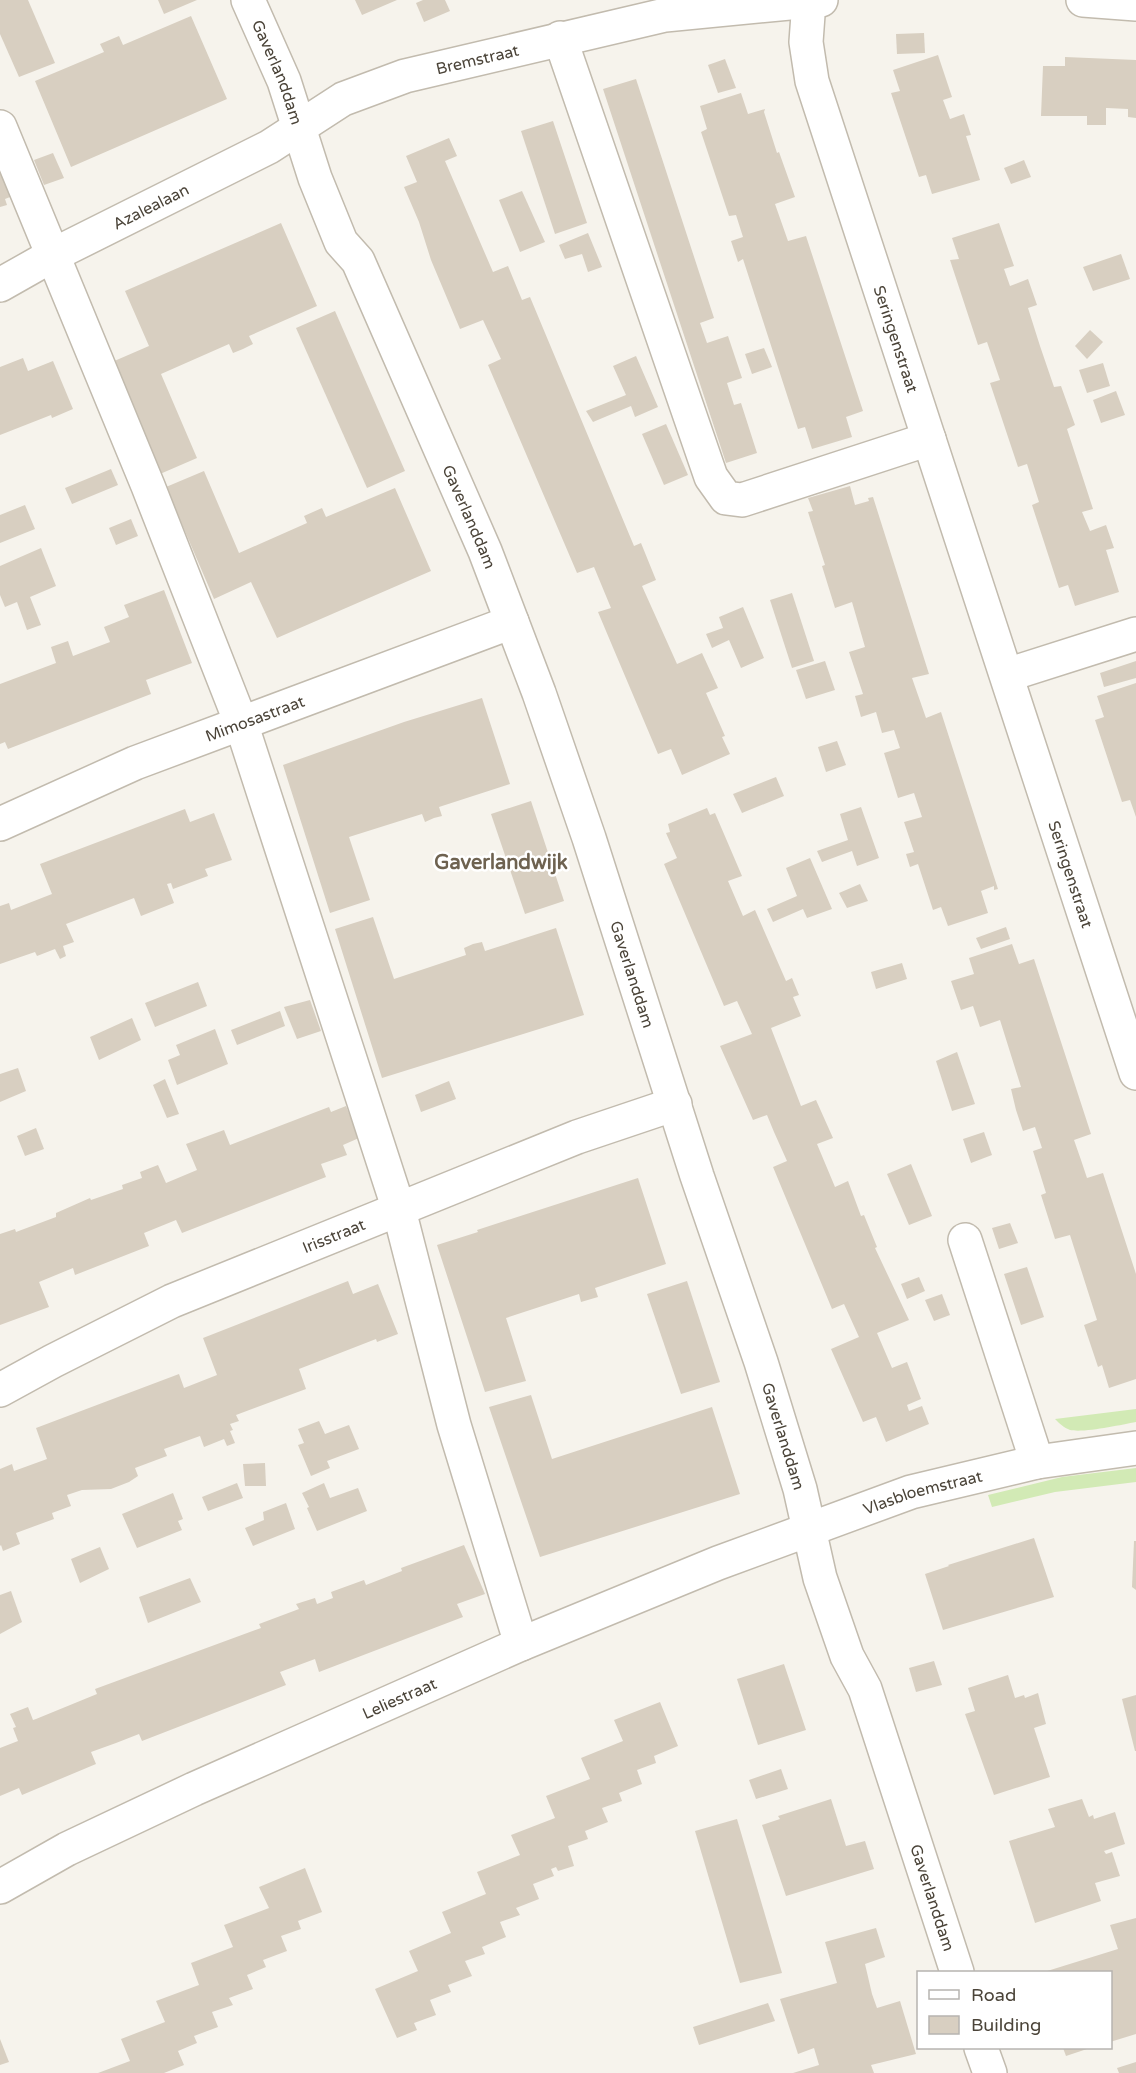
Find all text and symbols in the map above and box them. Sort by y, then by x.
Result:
street label: Gaverlanddam [247,17,306,127]
street label: Bremstraat [434,41,521,79]
street label: Azalealaan [110,180,192,235]
street label: Seringenstraat [868,283,922,395]
street label: Gaverlanddam [438,462,500,572]
street label: Mimosastraat [203,692,307,747]
street label: Seringenstraat [1043,818,1097,931]
district label: Gaverlandwijk [434,851,568,875]
street label: Gaverlanddam [605,919,658,1031]
street label: Irisstraat [300,1215,368,1258]
street label: Gaverlanddam [757,1380,809,1492]
street label: Vlasbloemstraat [861,1466,984,1520]
street label: Leliestraat [359,1674,440,1724]
street label: Gaverlanddam [905,1842,959,1954]
legend [917,1971,1112,2049]
text: Road [971,1984,1016,2006]
text: Building [971,2014,1041,2036]

